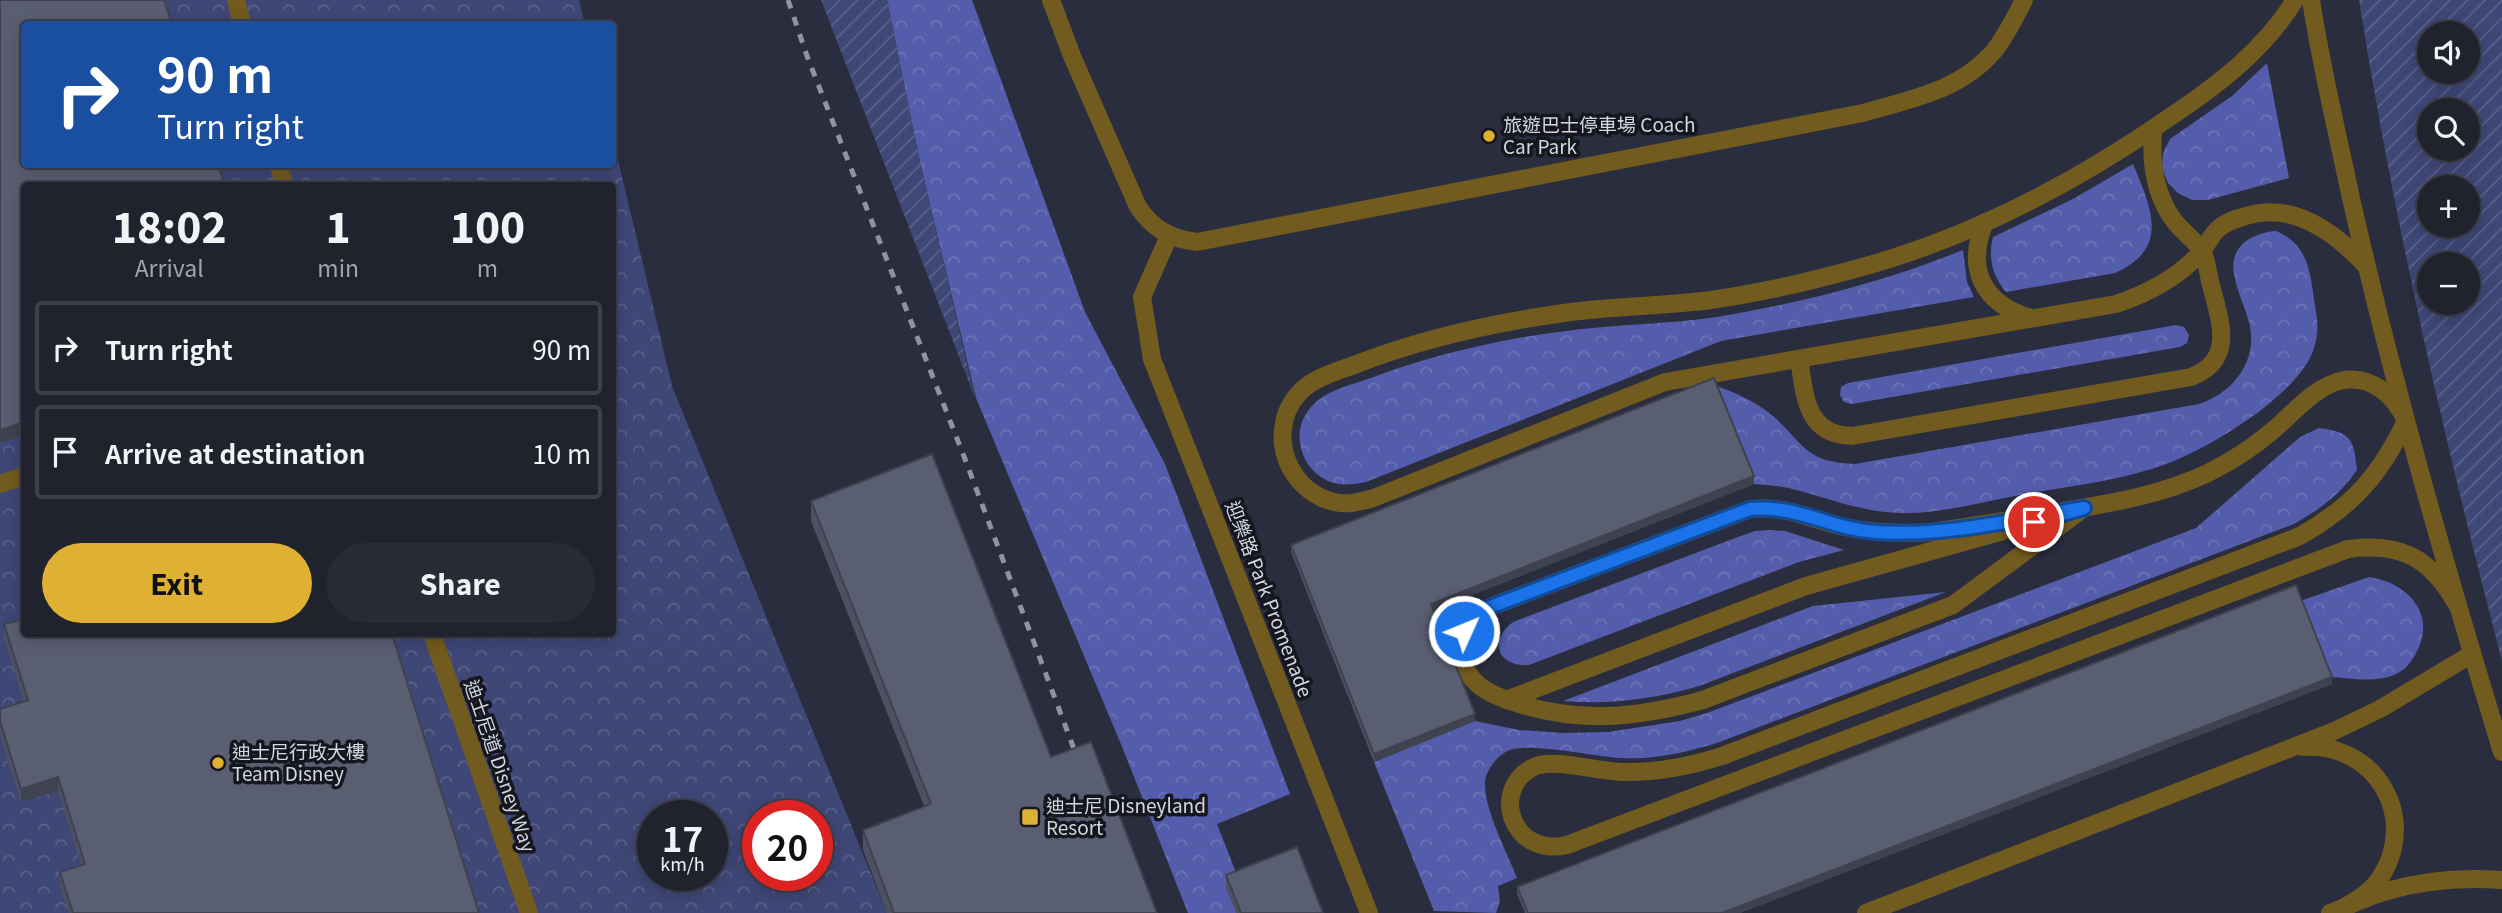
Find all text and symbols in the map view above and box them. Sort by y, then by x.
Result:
map controls [2417,21,2480,315]
button: sound [2417,21,2480,84]
text: 90 m [157,36,273,107]
icon: right [42,49,133,140]
button: search [2417,98,2480,161]
text: Turn right [157,102,304,148]
place label: 旅遊巴士停車場 Coach Car Park [1503,110,1695,159]
marker: 旅遊巴士停車場 Coach Car Park [1481,128,1497,144]
button: + [2417,175,2480,238]
text: 18:02 [112,194,227,255]
text: 1 [326,194,351,255]
text: 100 [450,194,525,255]
text: Arrival [135,250,204,284]
text: min [317,250,359,284]
text: m [477,250,498,284]
button: − [2417,252,2480,315]
icon: right [46,329,84,367]
text: Turn right [105,330,233,367]
text: 90 m [532,330,591,367]
icon: arrive [46,433,84,471]
text: Arrive at destination [105,434,366,471]
text: 10 m [532,434,591,471]
pin [2004,492,2064,552]
street label: 迎樂路 Park Promenade [1220,496,1320,701]
icon: arrive [2015,503,2053,541]
button: Exit [42,543,312,623]
button: Share [326,543,595,623]
position arrow [1427,594,1501,668]
street label: 迪士尼道 Disney Way [459,676,544,855]
place label: 迪士尼行政大樓 Team Disney [232,737,365,786]
marker: 迪士尼行政大樓 Team Disney [210,755,226,771]
place label: 迪士尼 Disneyland Resort [1046,791,1206,840]
speed limit sign: 20 [742,800,833,891]
marker: 迪士尼 Disneyland Resort [1020,807,1040,827]
text: 17 [662,811,703,862]
text: km/h [660,850,705,876]

